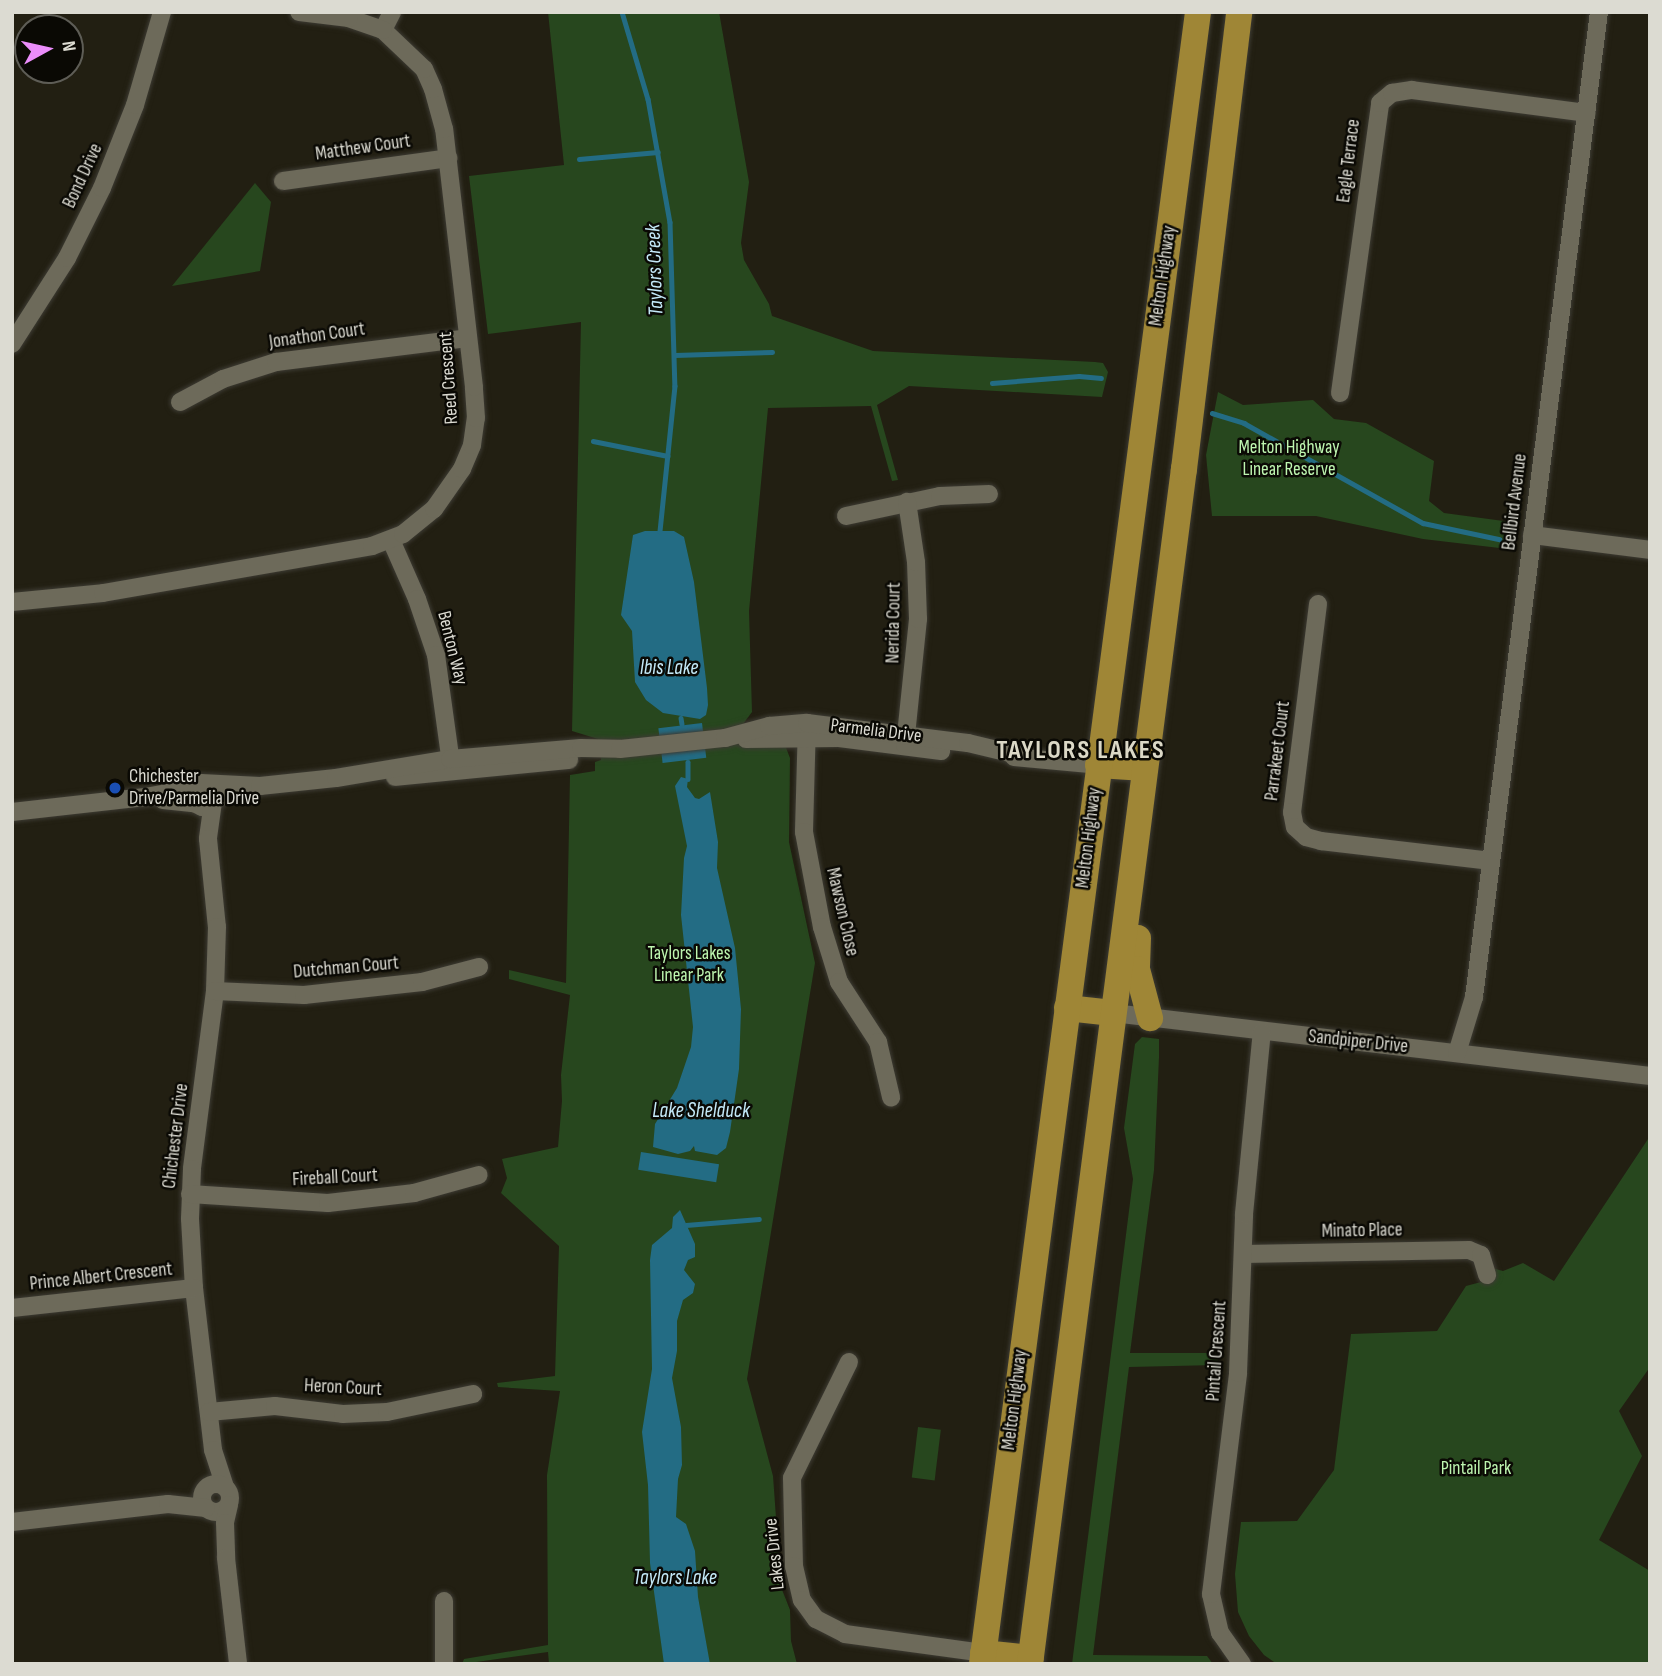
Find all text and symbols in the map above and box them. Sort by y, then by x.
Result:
north arrow [14,14,84,84]
text: N [56,40,80,53]
street label: Eagle Terrace [1333,118,1365,204]
street label: Matthew Court [314,130,412,166]
street label: Bond Drive [58,140,108,212]
water label: Taylors Creek [641,224,669,316]
street label: Melton Highway [1145,224,1181,328]
street label: Jonathon Court [268,318,366,354]
street label: Reed Crescent [434,331,464,425]
park label: Melton Highway Linear Reserve [1239,437,1339,481]
street label: Bellbird Avenue [1498,452,1532,552]
street label: Nerida Court [882,582,906,664]
street label: Benton Way [432,609,472,687]
water label: Ibis Lake [640,655,698,681]
street label: Parrakeet Court [1261,700,1295,802]
street label: Parmelia Drive [829,714,923,748]
district label: TAYLORS LAKES [998,735,1164,767]
place label: Chichester Drive/Parmelia Drive [129,766,259,810]
marker: Chichester Drive/Parmelia Drive [107,780,123,796]
street label: Melton Highway [1072,787,1106,889]
street label: Mawson Close [821,866,863,958]
park label: Taylors Lakes Linear Park [647,943,731,987]
street label: Dutchman Court [292,952,400,984]
street label: Sandpiper Drive [1307,1025,1409,1059]
street label: Chichester Drive [158,1082,194,1190]
water label: Lake Shelduck [652,1098,750,1124]
street label: Fireball Court [292,1164,378,1192]
street label: Minato Place [1321,1219,1403,1243]
street label: Prince Albert Crescent [29,1258,173,1296]
street label: Pintail Crescent [1202,1300,1232,1402]
street label: Melton Highway [998,1349,1032,1451]
street label: Heron Court [304,1375,382,1401]
park label: Pintail Park [1441,1458,1511,1480]
street label: Lakes Drive [760,1517,790,1591]
water label: Taylors Lake [633,1565,717,1591]

